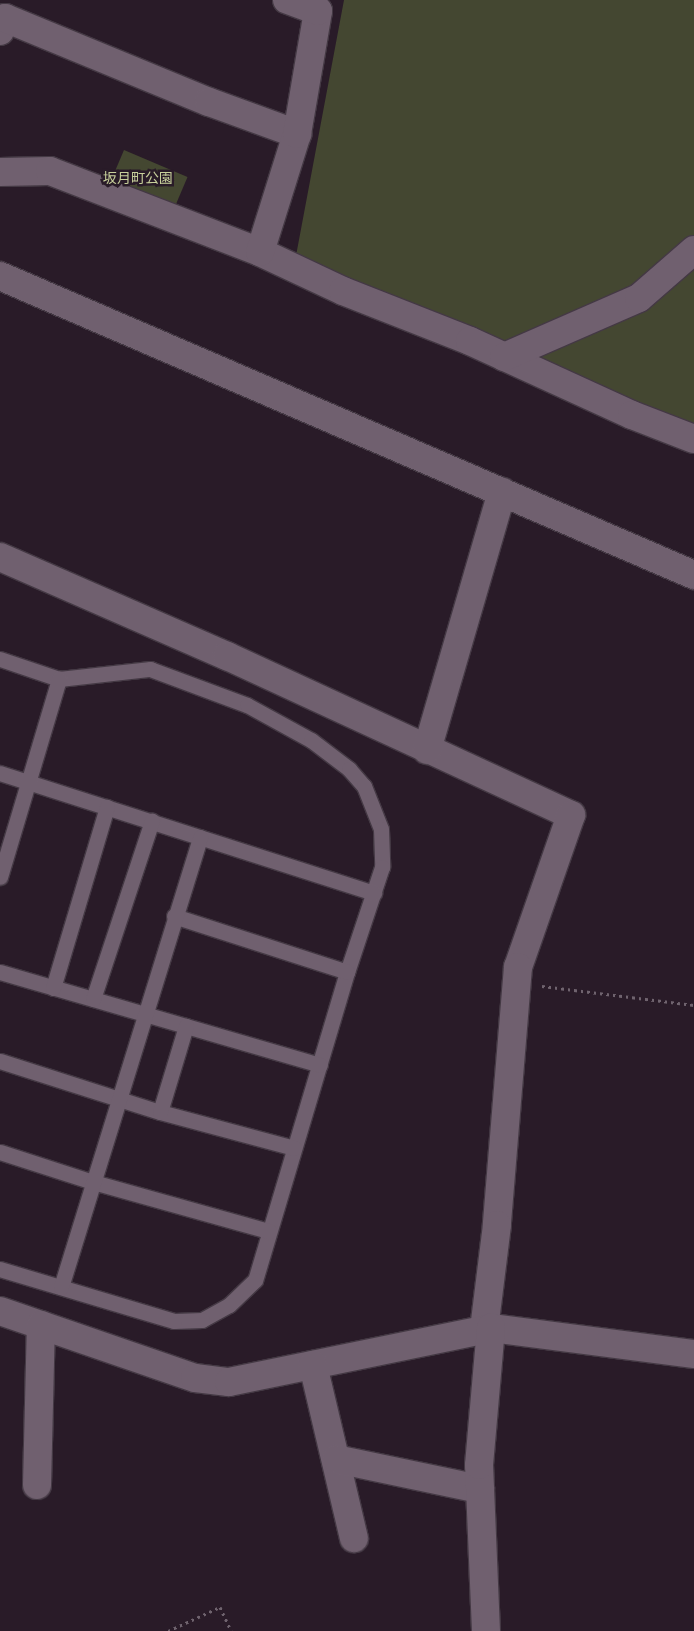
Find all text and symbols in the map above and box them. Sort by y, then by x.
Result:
park label: 坂月町公園 [103,170,173,186]

